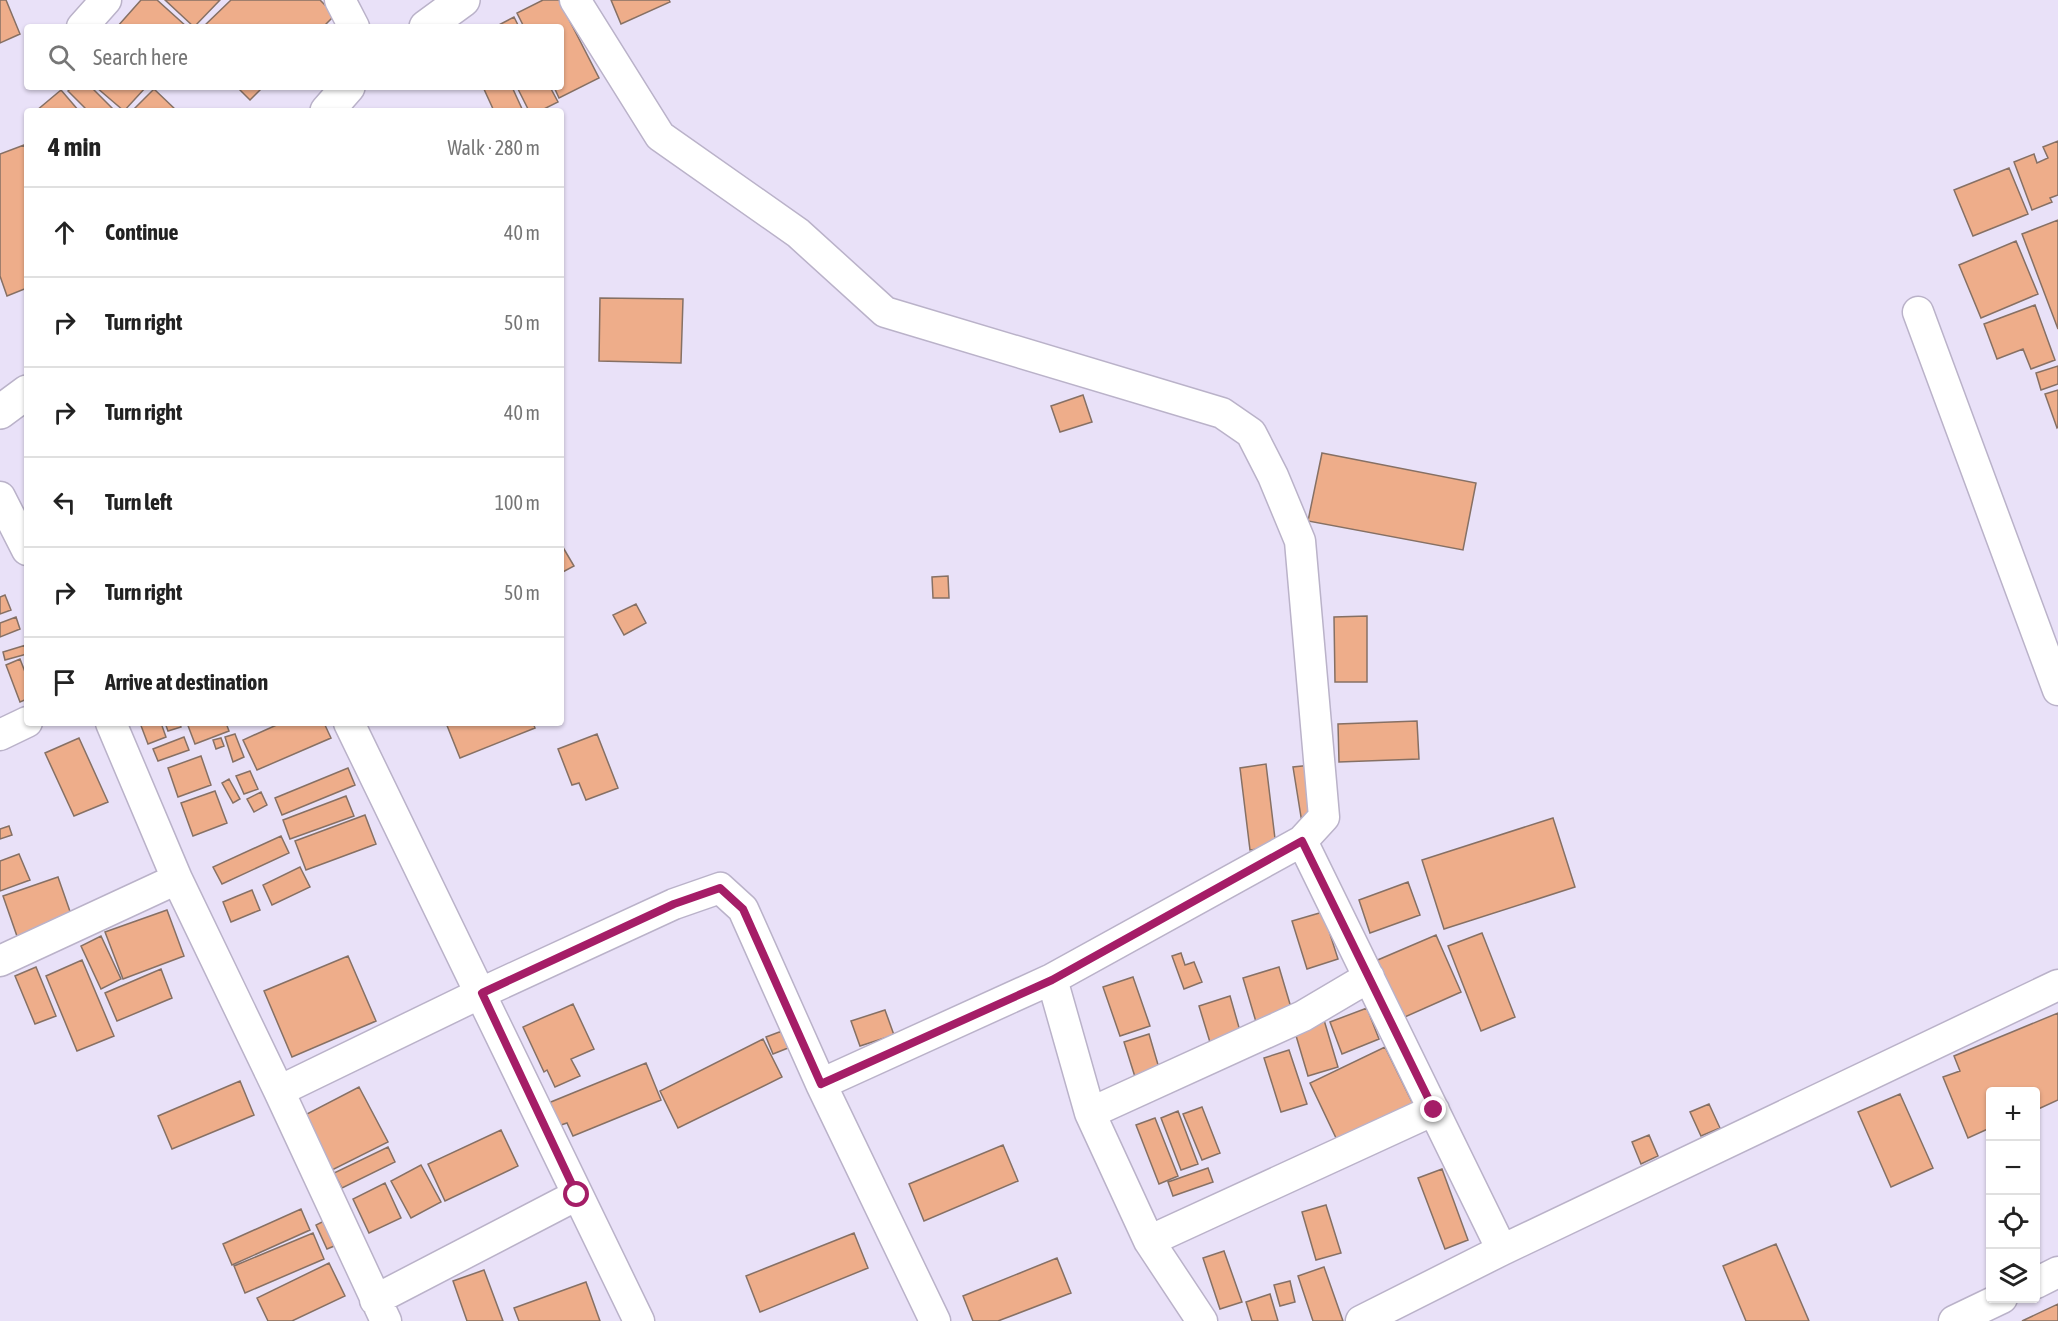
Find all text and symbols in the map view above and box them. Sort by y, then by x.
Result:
search box [24,24,564,90]
icon: search [45,41,78,74]
text: Search here [93,44,188,70]
text: 4 min [48,132,101,162]
text: Walk · 280 m [448,136,540,159]
icon: ahead [48,216,81,249]
text: Continue [105,219,179,245]
text: 40 m [504,221,540,244]
icon: right [48,306,81,339]
text: Turn right [105,309,182,335]
text: 50 m [504,311,540,334]
icon: right [48,396,81,429]
text: Turn right [105,399,182,425]
text: 40 m [504,401,540,424]
icon: left [48,486,81,519]
text: Turn left [105,489,172,515]
text: 100 m [495,491,540,514]
icon: right [48,576,81,609]
text: Turn right [105,579,182,605]
text: 50 m [504,581,540,604]
icon: arrive [48,666,81,699]
text: Arrive at destination [105,669,268,695]
map controls [1986,1087,2040,1303]
button: + [1986,1087,2040,1141]
route end [1420,1096,1446,1122]
button: − [1986,1141,2040,1195]
route start [563,1181,589,1207]
button: locate [1986,1195,2040,1249]
button: layers [1986,1249,2040,1303]

